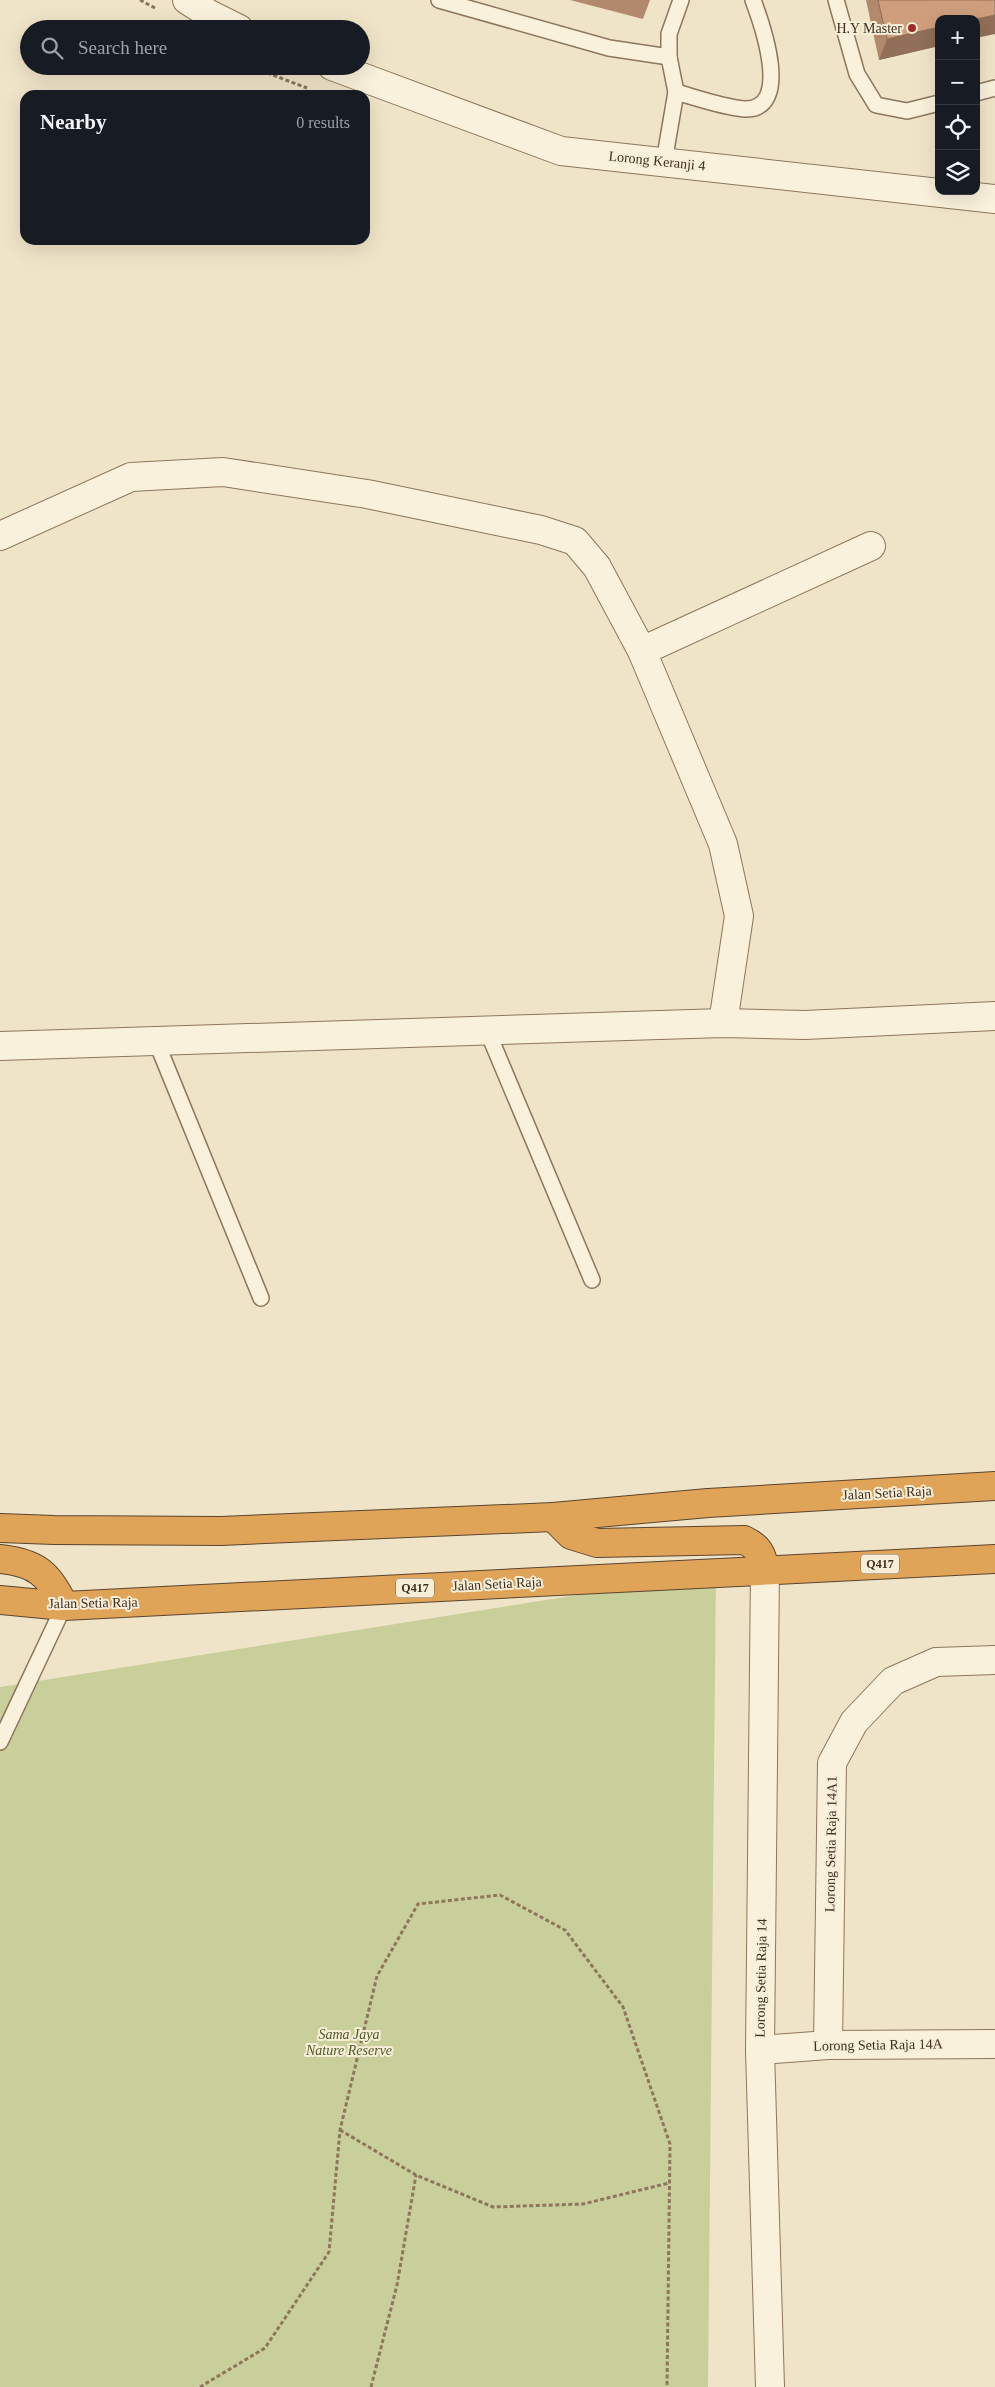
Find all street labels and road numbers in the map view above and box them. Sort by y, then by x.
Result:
street label: Lorong Keranji 4 [608,148,706,174]
street label: Jalan Setia Raja [842,1483,933,1503]
road number: Q417 [861,1555,899,1574]
street label: Jalan Setia Raja [452,1574,543,1594]
road number: Q417 [396,1579,434,1598]
street label: Jalan Setia Raja [48,1595,139,1611]
street label: Lorong Setia Raja 14A1 [822,1776,840,1912]
street label: Lorong Setia Raja 14 [752,1918,770,2038]
street label: Lorong Setia Raja 14A [813,2036,944,2054]

